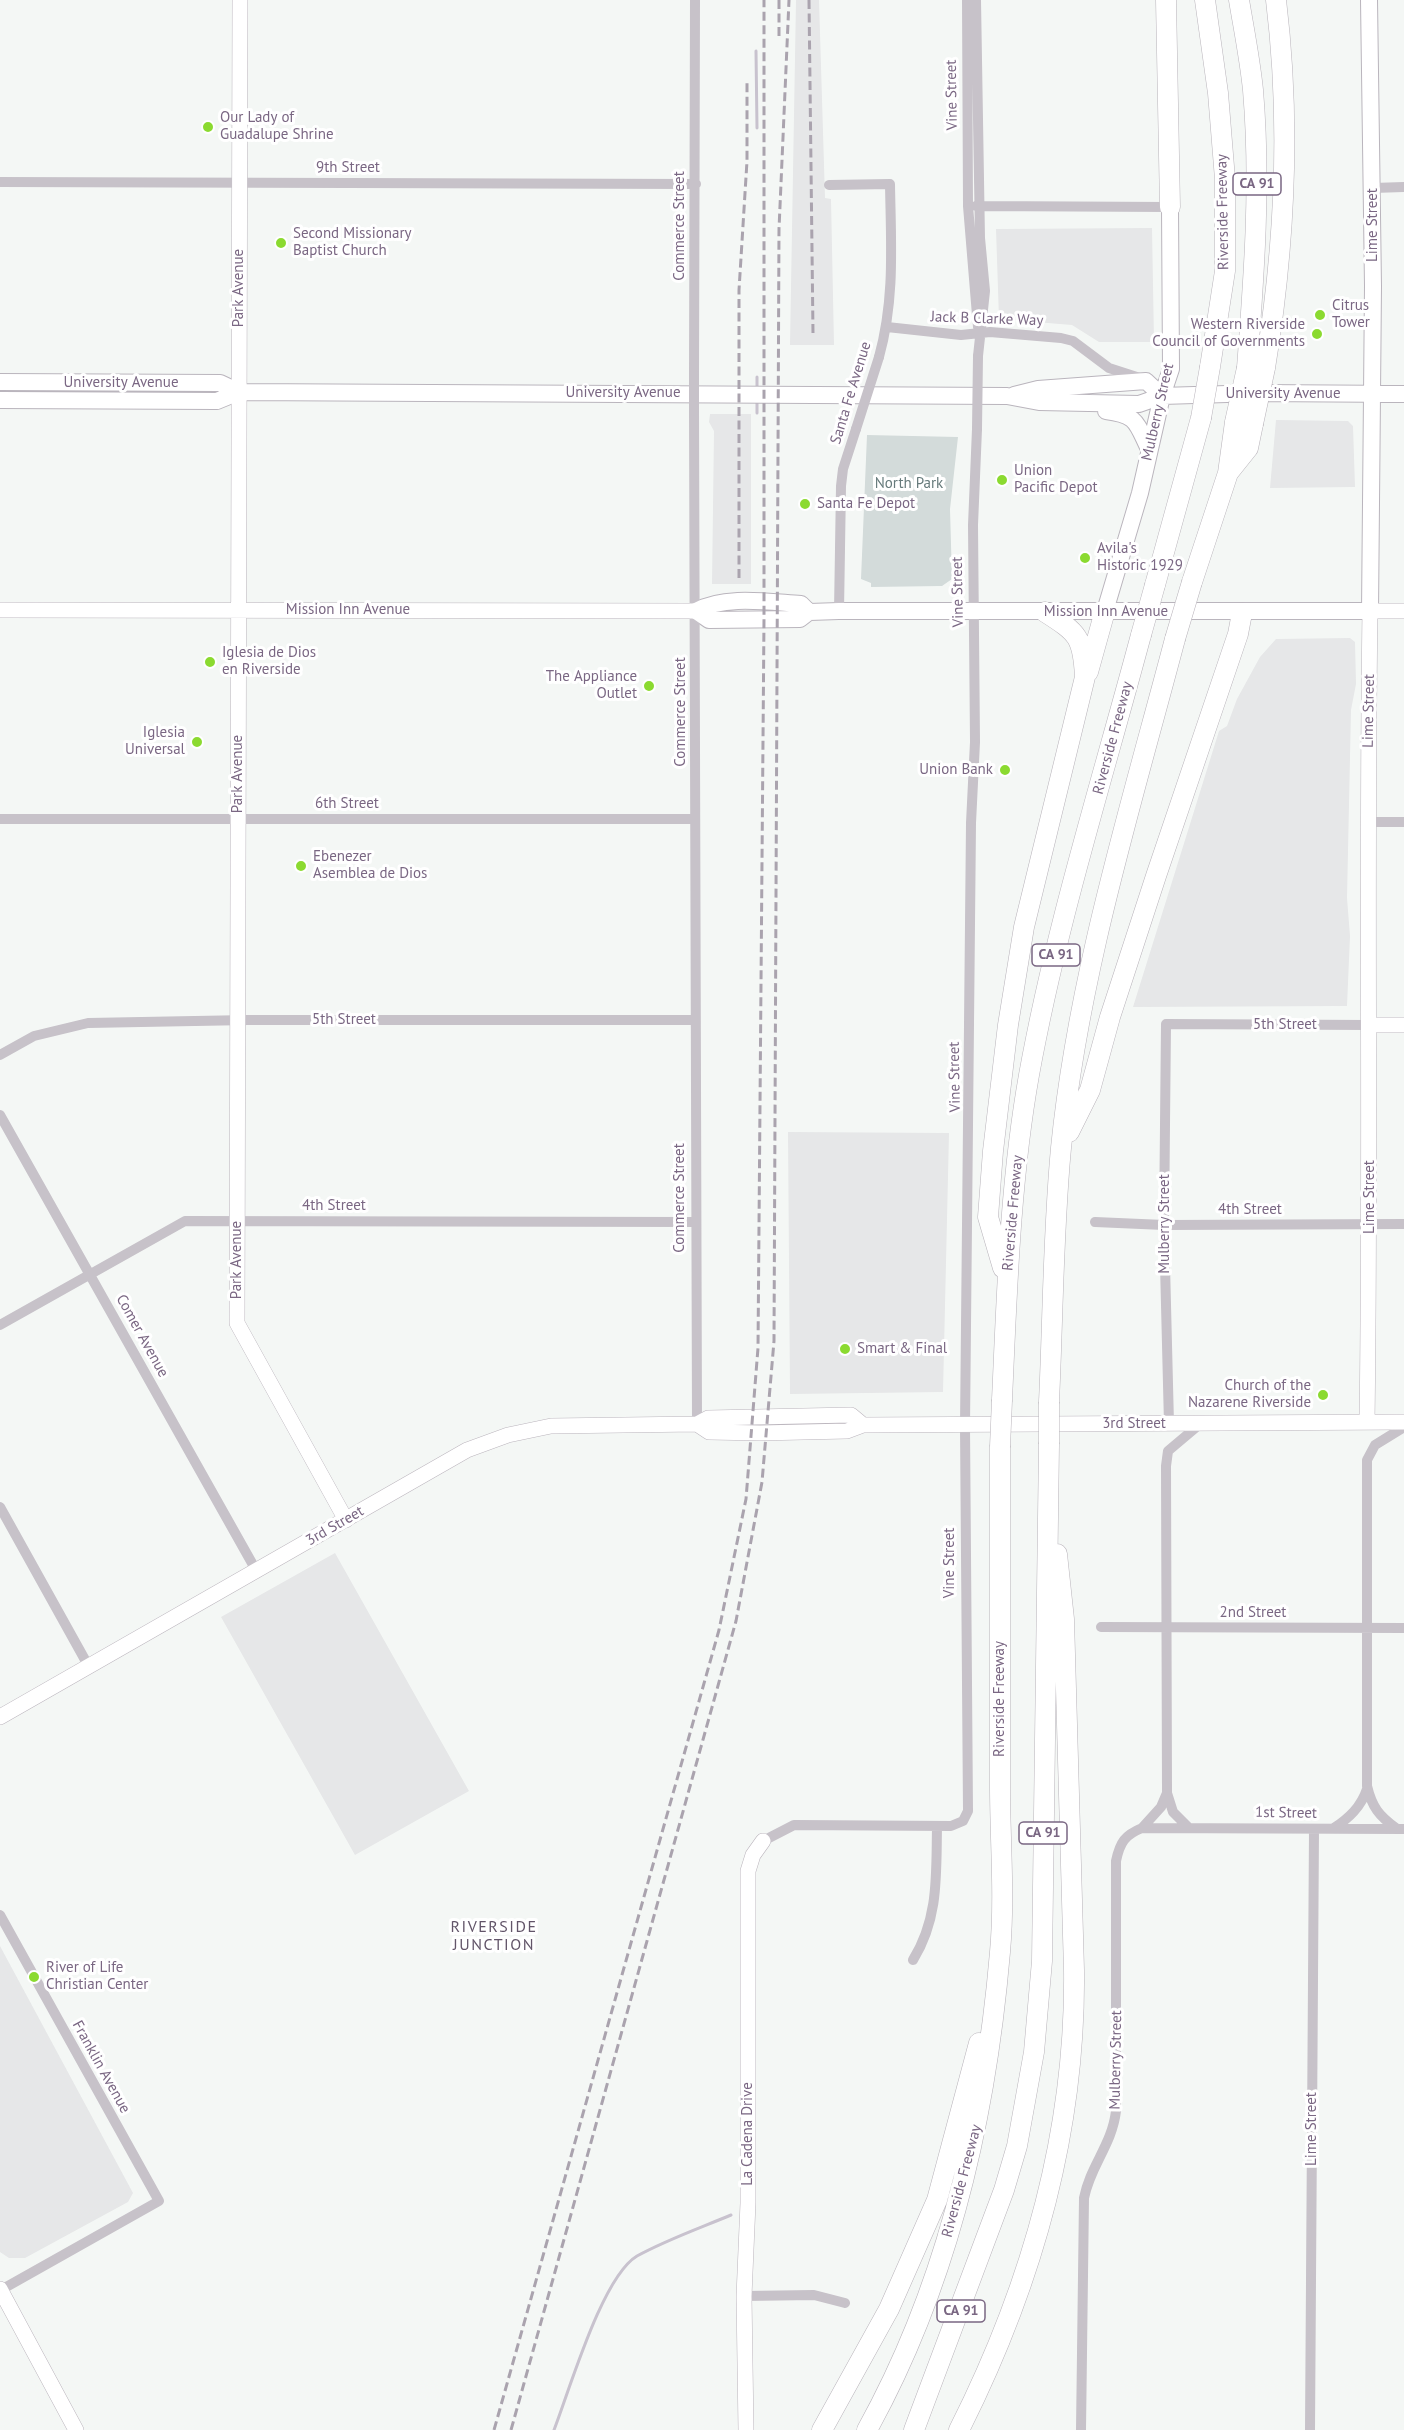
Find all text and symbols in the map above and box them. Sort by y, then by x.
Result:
street label: Vine Street [942,60,962,130]
place label: Our Lady of Guadalupe Shrine [220,109,334,144]
marker: Our Lady of Guadalupe Shrine [201,120,215,134]
street label: Riverside Freeway [1213,154,1233,270]
street label: 9th Street [316,159,380,177]
street label: Commerce Street [671,171,689,281]
road number: CA 91 [1233,173,1281,195]
street label: Lime Street [1364,188,1382,262]
place label: Second Missionary Baptist Church [293,225,411,260]
marker: Second Missionary Baptist Church [274,236,288,250]
street label: Park Avenue [230,249,248,327]
place label: Citrus Tower [1332,297,1370,332]
street label: Jack B Clarke Way [930,308,1044,330]
marker: Citrus Tower [1313,308,1327,322]
place label: Western Riverside Council of Governments [1152,316,1305,351]
marker: Western Riverside Council of Governments [1310,327,1324,341]
street label: Santa Fe Avenue [827,340,875,446]
street label: Mulberry Street [1138,361,1178,463]
street label: University Avenue [63,374,179,392]
street label: University Avenue [565,384,681,402]
street label: University Avenue [1225,385,1341,403]
place label: Union Pacific Depot [1014,462,1098,497]
marker: Union Pacific Depot [995,473,1009,487]
park label: North Park [875,475,943,493]
place label: Santa Fe Depot [817,495,915,513]
marker: Santa Fe Depot [798,497,812,511]
place label: Avila's Historic 1929 [1097,540,1183,575]
marker: Avila's Historic 1929 [1078,551,1092,565]
street label: Vine Street [948,557,968,627]
street label: Mission Inn Avenue [286,601,410,619]
street label: Mission Inn Avenue [1044,603,1168,621]
place label: Iglesia de Dios en Riverside [222,644,316,679]
marker: Iglesia de Dios en Riverside [203,655,217,669]
street label: Commerce Street [672,657,690,767]
place label: The Appliance Outlet [546,668,637,703]
street label: Lime Street [1359,674,1379,748]
marker: The Appliance Outlet [642,679,656,693]
street label: Riverside Freeway [1089,680,1137,796]
place label: Iglesia Universal [125,724,185,759]
marker: Iglesia Universal [190,735,204,749]
street label: Park Avenue [229,735,247,813]
place label: Union Bank [919,761,993,779]
marker: Union Bank [998,763,1012,777]
street label: 6th Street [315,795,379,813]
place label: Ebenezer Asemblea de Dios [313,848,427,883]
marker: Ebenezer Asemblea de Dios [294,859,308,873]
road number: CA 91 [1032,944,1080,966]
street label: 5th Street [312,1011,376,1029]
street label: 5th Street [1253,1016,1317,1034]
street label: Vine Street [945,1042,965,1112]
street label: Commerce Street [671,1143,689,1253]
street label: Riverside Freeway [999,1154,1027,1272]
street label: Lime Street [1361,1160,1379,1234]
street label: Mulberry Street [1156,1174,1174,1274]
street label: 4th Street [302,1197,366,1215]
street label: 4th Street [1218,1201,1282,1219]
street label: Park Avenue [228,1221,246,1299]
street label: Comer Avenue [112,1291,172,1381]
place label: Smart & Final [857,1340,947,1358]
marker: Smart & Final [838,1342,852,1356]
place label: Church of the Nazarene Riverside [1188,1377,1311,1412]
marker: Church of the Nazarene Riverside [1316,1388,1330,1402]
street label: 3rd Street [1102,1415,1166,1433]
street label: 3rd Street [303,1502,367,1550]
street label: Vine Street [941,1528,959,1598]
street label: 2nd Street [1220,1604,1286,1622]
street label: Riverside Freeway [991,1641,1009,1757]
street label: 1st Street [1255,1803,1317,1823]
road number: CA 91 [1019,1822,1067,1844]
district label: RIVERSIDE JUNCTION [450,1917,538,1955]
place label: River of Life Christian Center [46,1959,148,1994]
marker: River of Life Christian Center [27,1970,41,1984]
street label: Mulberry Street [1106,2010,1126,2110]
street label: Franklin Avenue [68,2018,134,2116]
street label: La Cadena Drive [739,2082,757,2186]
street label: Lime Street [1303,2092,1321,2166]
street label: Riverside Freeway [938,2123,986,2239]
road number: CA 91 [937,2300,985,2322]

